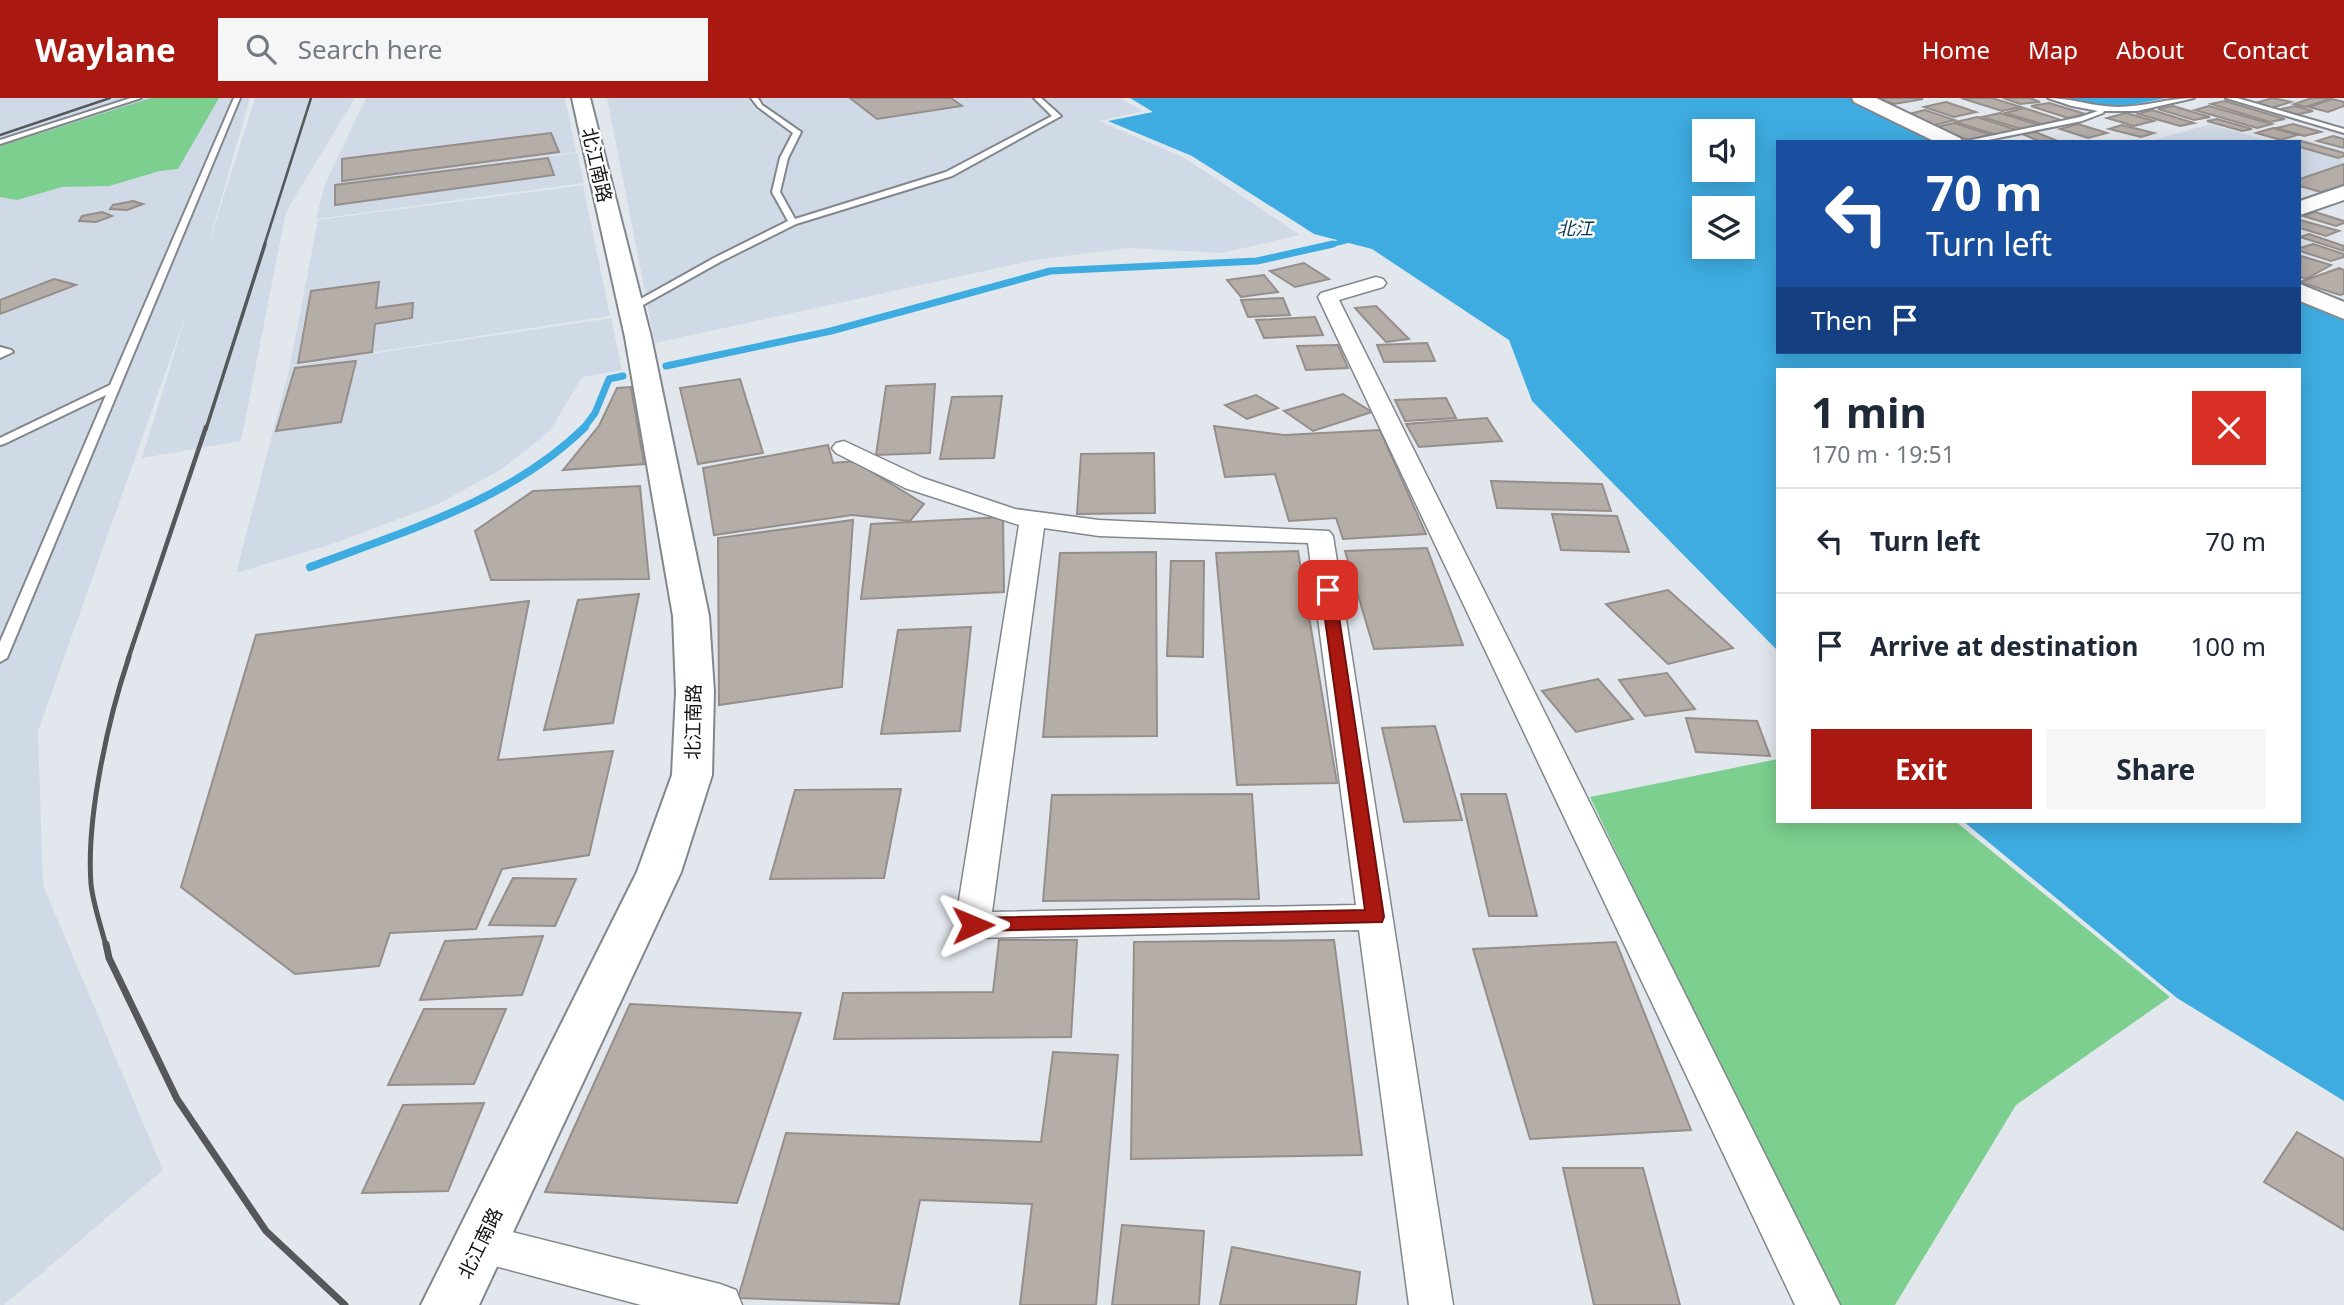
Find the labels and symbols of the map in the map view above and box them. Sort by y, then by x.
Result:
street label: 北江南路 [576,125,618,205]
water label: 北江 [1557,216,1595,240]
pin [1298,560,1358,620]
street label: 北江南路 [679,684,707,760]
position arrow [936,888,1010,962]
street label: 北江南路 [452,1203,508,1283]

